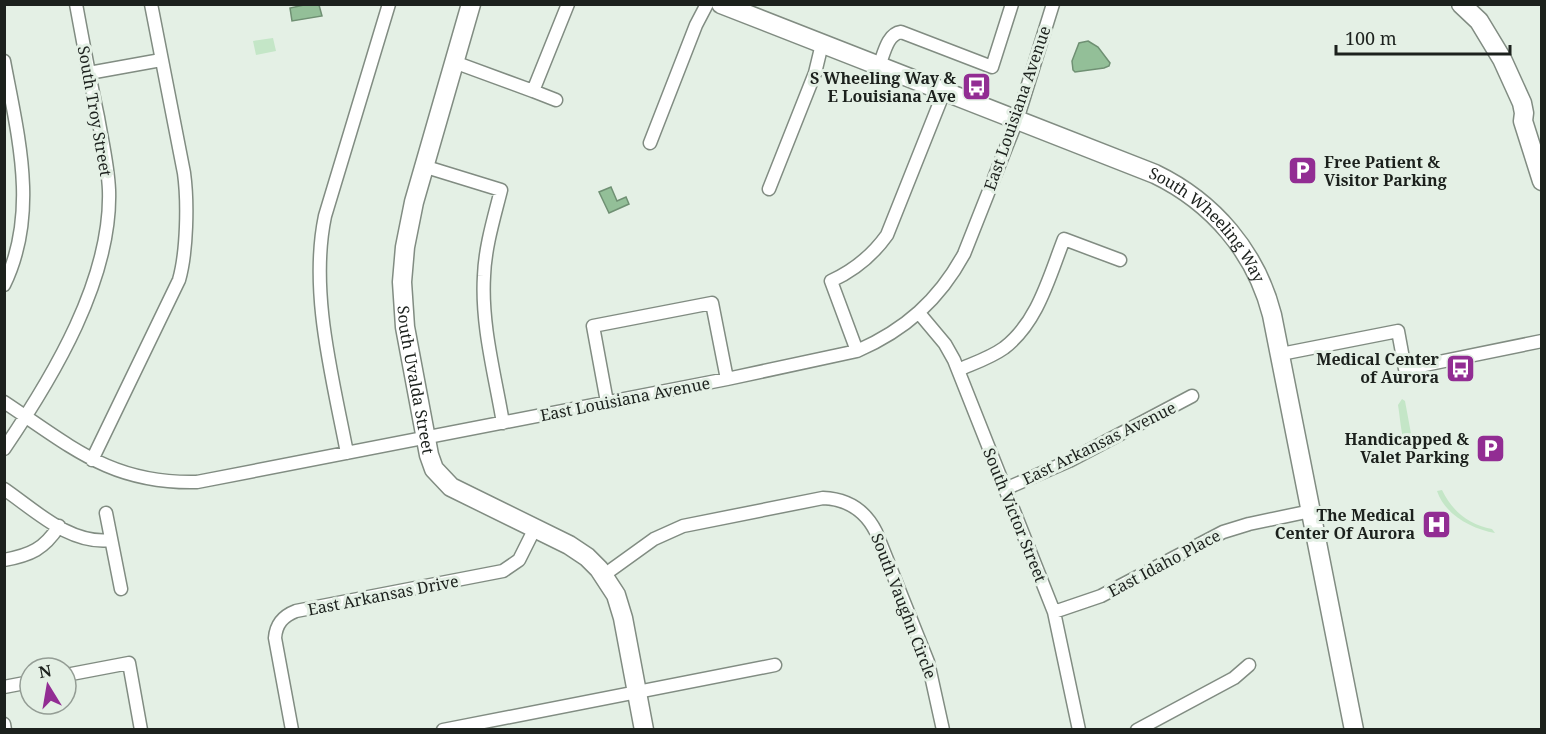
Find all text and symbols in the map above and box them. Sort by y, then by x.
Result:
scale bar [1336,18,1510,56]
street label: East Louisiana Avenue [979,23,1055,193]
text: 100 m [1345,26,1397,50]
street label: South Troy Street [73,44,117,178]
place label: S Wheeling Way & E Louisiana Ave [810,67,956,107]
bus stop icon: S Wheeling Way & E Louisiana Ave [961,71,993,103]
place label: Free Patient & Visitor Parking [1324,151,1447,191]
parking icon: Free Patient & Visitor Parking [1287,155,1319,187]
street label: South Wheeling Way [1146,162,1271,287]
street label: South Uvalda Street [393,305,440,456]
place label: Medical Center of Aurora [1316,348,1440,388]
bus stop icon: Medical Center of Aurora [1444,352,1476,384]
street label: East Louisiana Avenue [538,372,712,426]
street label: East Arkansas Avenue [1019,396,1179,490]
place label: Handicapped & Valet Parking [1344,428,1469,468]
parking icon: Handicapped & Valet Parking [1474,432,1506,464]
street label: South Victor Street [978,445,1052,586]
place label: The Medical Center Of Aurora [1275,504,1415,544]
hospital icon: The Medical Center Of Aurora [1420,508,1452,540]
street label: East Idaho Place [1104,524,1224,602]
street label: South Vaughn Circle [866,530,942,682]
street label: East Arkansas Drive [306,570,460,620]
north arrow [18,656,78,716]
text: N [37,659,54,683]

